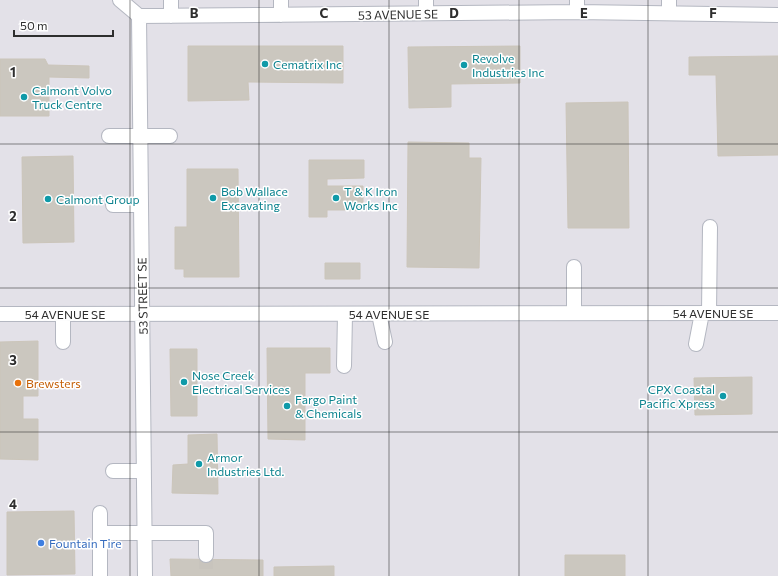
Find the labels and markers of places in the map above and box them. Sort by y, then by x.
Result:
place label: Revolve Industries Inc [472,51,544,79]
place label: Cematrix Inc [273,57,342,71]
marker: Cematrix Inc [260,59,270,69]
marker: Revolve Industries Inc [459,60,469,70]
place label: Calmont Volvo Truck Centre [32,83,112,111]
marker: Calmont Volvo Truck Centre [19,92,29,102]
place label: Bob Wallace Excavating [221,184,288,212]
place label: T & K Iron Works Inc [344,184,398,212]
place label: Calmont Group [56,192,140,206]
marker: Bob Wallace Excavating [208,193,218,203]
marker: T & K Iron Works Inc [331,193,341,203]
marker: Calmont Group [43,194,53,204]
place label: Nose Creek Electrical Services [192,368,290,396]
place label: Brewsters [26,376,81,390]
marker: Nose Creek Electrical Services [179,377,189,387]
marker: Brewsters [13,378,23,388]
place label: CPX Coastal Pacific Xpress [639,382,715,410]
marker: CPX Coastal Pacific Xpress [718,391,728,401]
place label: Fargo Paint & Chemicals [295,392,362,420]
marker: Fargo Paint & Chemicals [282,401,292,411]
place label: Armor Industries Ltd. [207,450,284,478]
marker: Armor Industries Ltd. [194,459,204,469]
place label: Fountain Tire [49,536,122,550]
marker: Fountain Tire [36,538,46,548]

